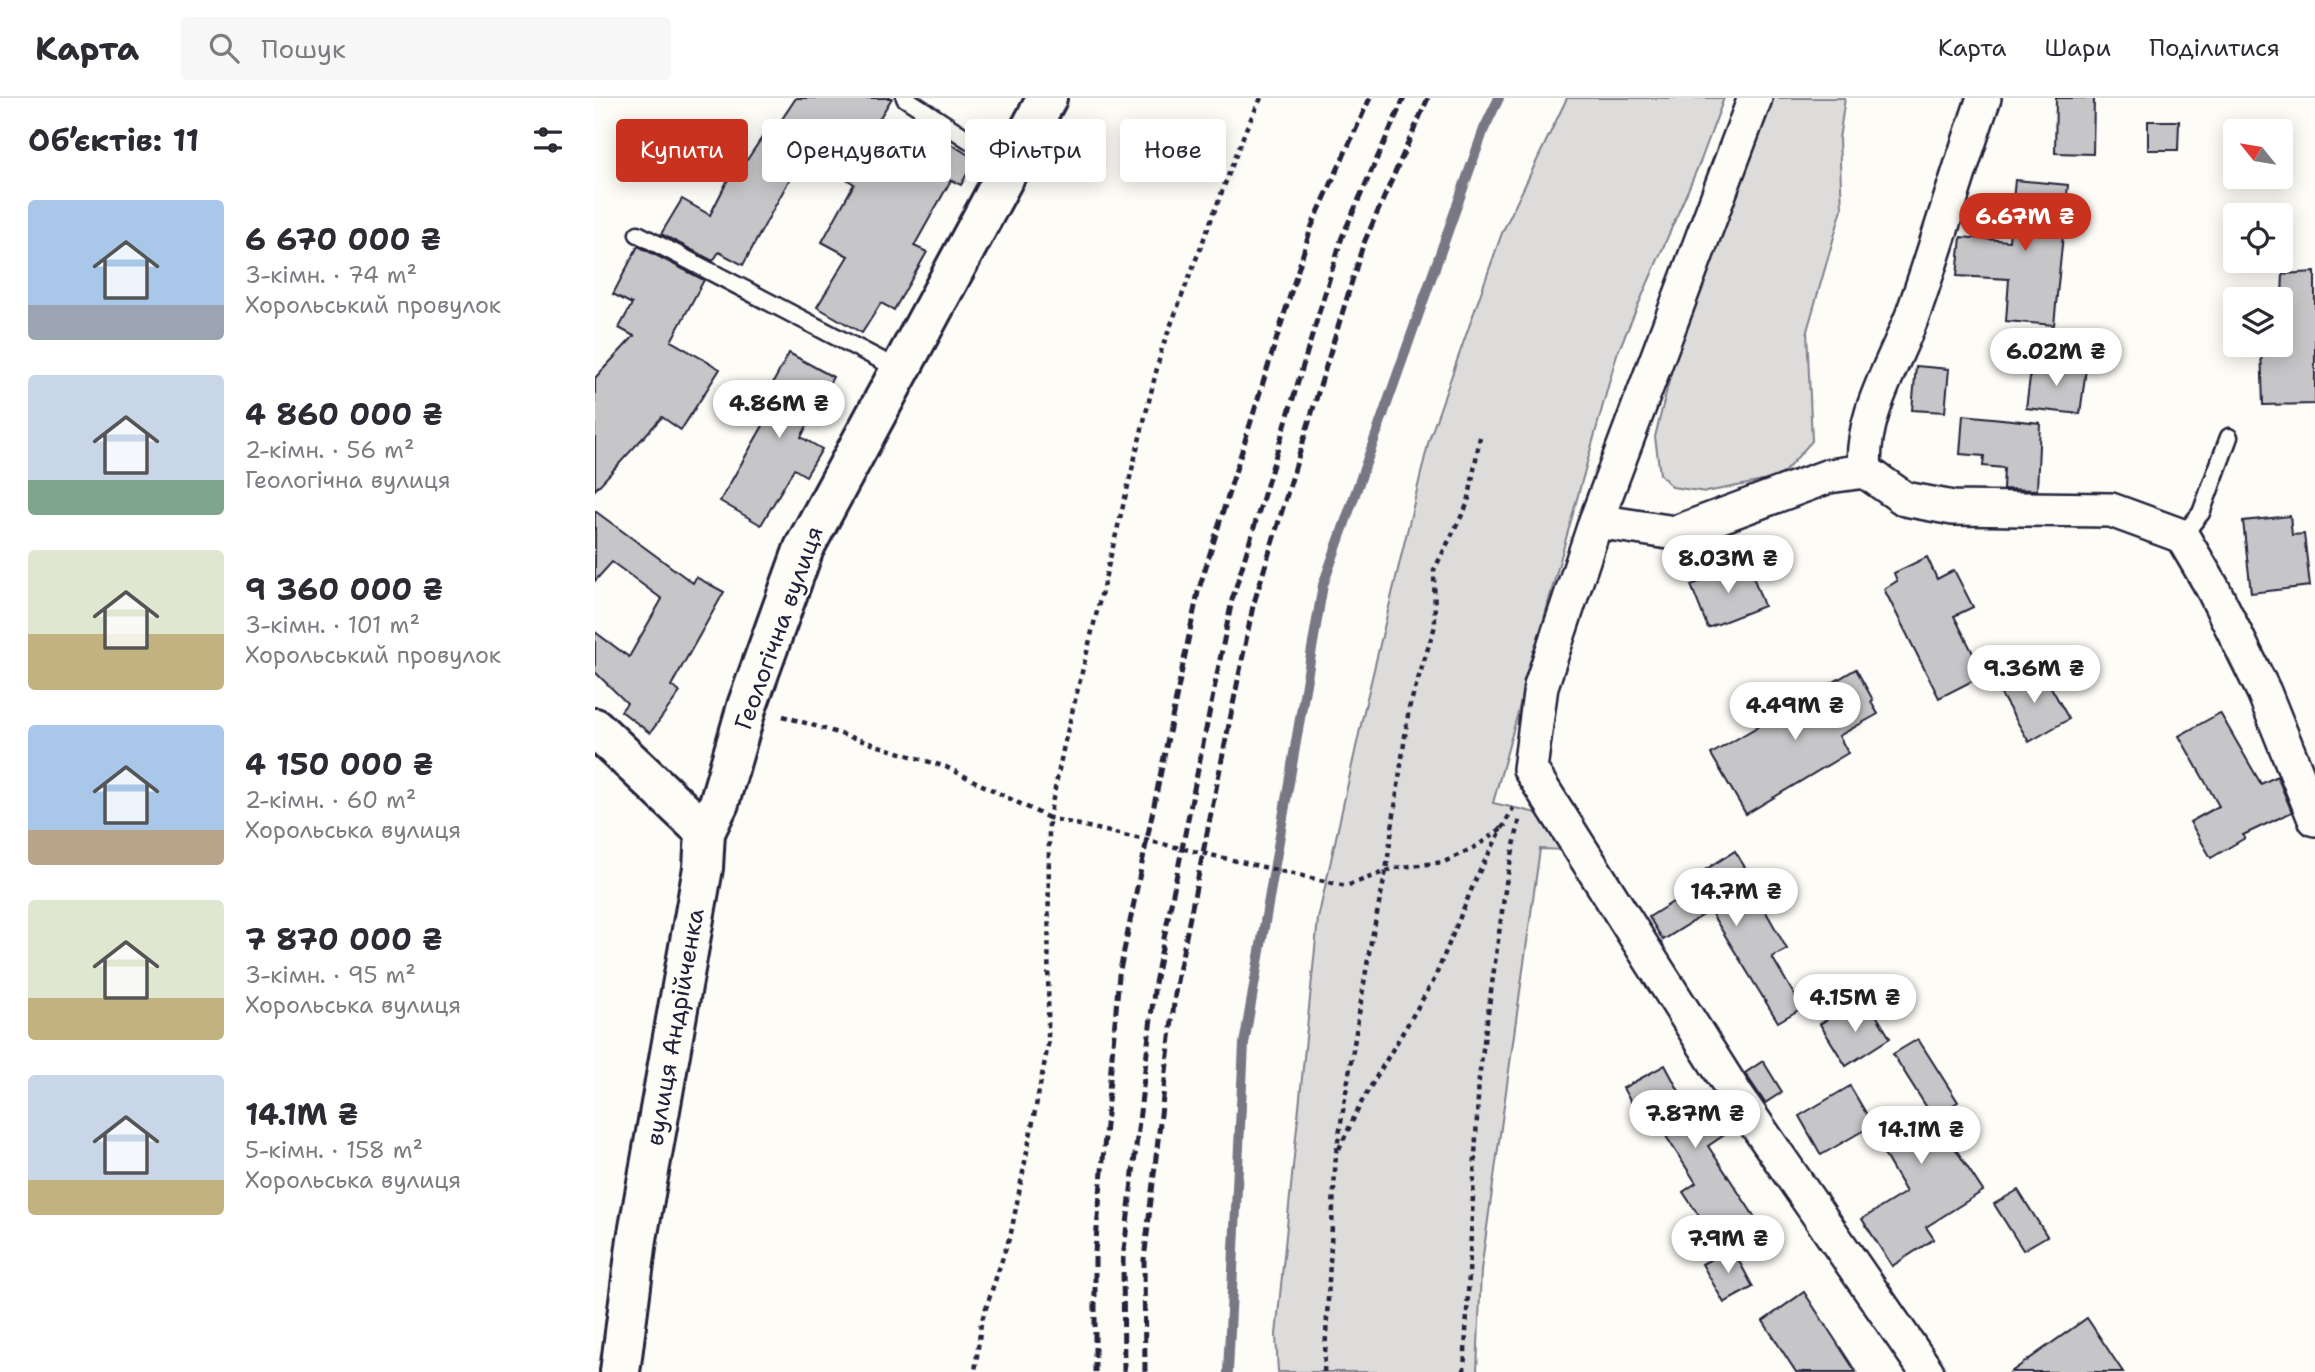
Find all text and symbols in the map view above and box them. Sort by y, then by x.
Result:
search box [181,17,671,80]
text: Карта [35,26,139,71]
icon: search [205,29,243,67]
text: Пошук [261,31,346,66]
text: Карта [1938,32,2006,64]
text: Шари [2044,32,2111,64]
text: Поділитися [2149,32,2280,64]
chip: Купити [616,119,748,182]
chip: Орендувати [762,119,951,182]
chip: Фільтри [965,119,1106,182]
chip: Нове [1120,119,1226,182]
north arrow [2223,119,2293,189]
map controls [2223,119,2293,357]
text: Об’єктів: 11 [28,120,199,161]
icon: filters [529,121,567,159]
pin: 6.67M ₴ [1960,194,2090,253]
text: 6.67M ₴ [1975,201,2075,231]
button: locate [2223,203,2293,273]
text: 6 670 000 ₴ [245,219,441,260]
icon: home [84,228,168,312]
text: 3-кімн. · 74 m² [245,260,417,290]
button: layers [2223,287,2293,357]
text: Хорольський провулок [245,290,501,320]
pin: 6.02M ₴ [1991,328,2121,388]
text: 6.02M ₴ [2006,336,2106,366]
pin: 4.86M ₴ [714,380,844,440]
text: 4.86M ₴ [729,388,829,418]
text: 4 860 000 ₴ [245,394,443,435]
icon: home [84,403,168,487]
text: 2-кімн. · 56 m² [245,435,415,465]
text: Геологічна вулиця [245,465,451,495]
street label: Геологічна вулиця [727,522,831,734]
pin: 8.03M ₴ [1663,536,1793,595]
text: 8.03M ₴ [1678,543,1778,573]
text: 9 360 000 ₴ [245,569,443,610]
icon: home [84,578,168,662]
text: 3-кімн. · 101 m² [245,610,420,640]
text: Хорольський провулок [245,640,501,670]
pin: 9.36M ₴ [1969,646,2099,705]
text: 9.36M ₴ [1983,653,2085,683]
pin: 4.49M ₴ [1730,682,1860,742]
text: 4.49M ₴ [1746,690,1844,720]
text: 4 150 000 ₴ [245,744,434,785]
icon: home [84,753,168,837]
text: 2-кімн. · 60 m² [245,785,416,815]
text: Хорольська вулиця [245,815,461,845]
pin: 14.7M ₴ [1671,868,1801,928]
text: 14.7M ₴ [1690,876,1782,906]
street label: вулиця Андрійченка [638,906,712,1148]
text: 7 870 000 ₴ [245,919,443,960]
icon: home [84,928,168,1012]
text: 3-кімн. · 95 m² [245,960,416,990]
pin: 4.15M ₴ [1790,974,1920,1034]
text: 4.15M ₴ [1809,982,1901,1012]
text: Хорольська вулиця [245,990,461,1020]
pin: 7.87M ₴ [1630,1090,1760,1150]
text: 14.1M ₴ [245,1094,358,1135]
text: 7.87M ₴ [1645,1098,1745,1128]
icon: home [84,1103,168,1187]
pin: 14.1M ₴ [1856,1107,1986,1166]
text: 14.1M ₴ [1878,1114,1964,1144]
text: 5-кімн. · 158 m² [245,1135,423,1165]
text: Хорольська вулиця [245,1165,461,1195]
pin: 7.9M ₴ [1671,1216,1785,1275]
text: 7.9M ₴ [1687,1223,1769,1253]

